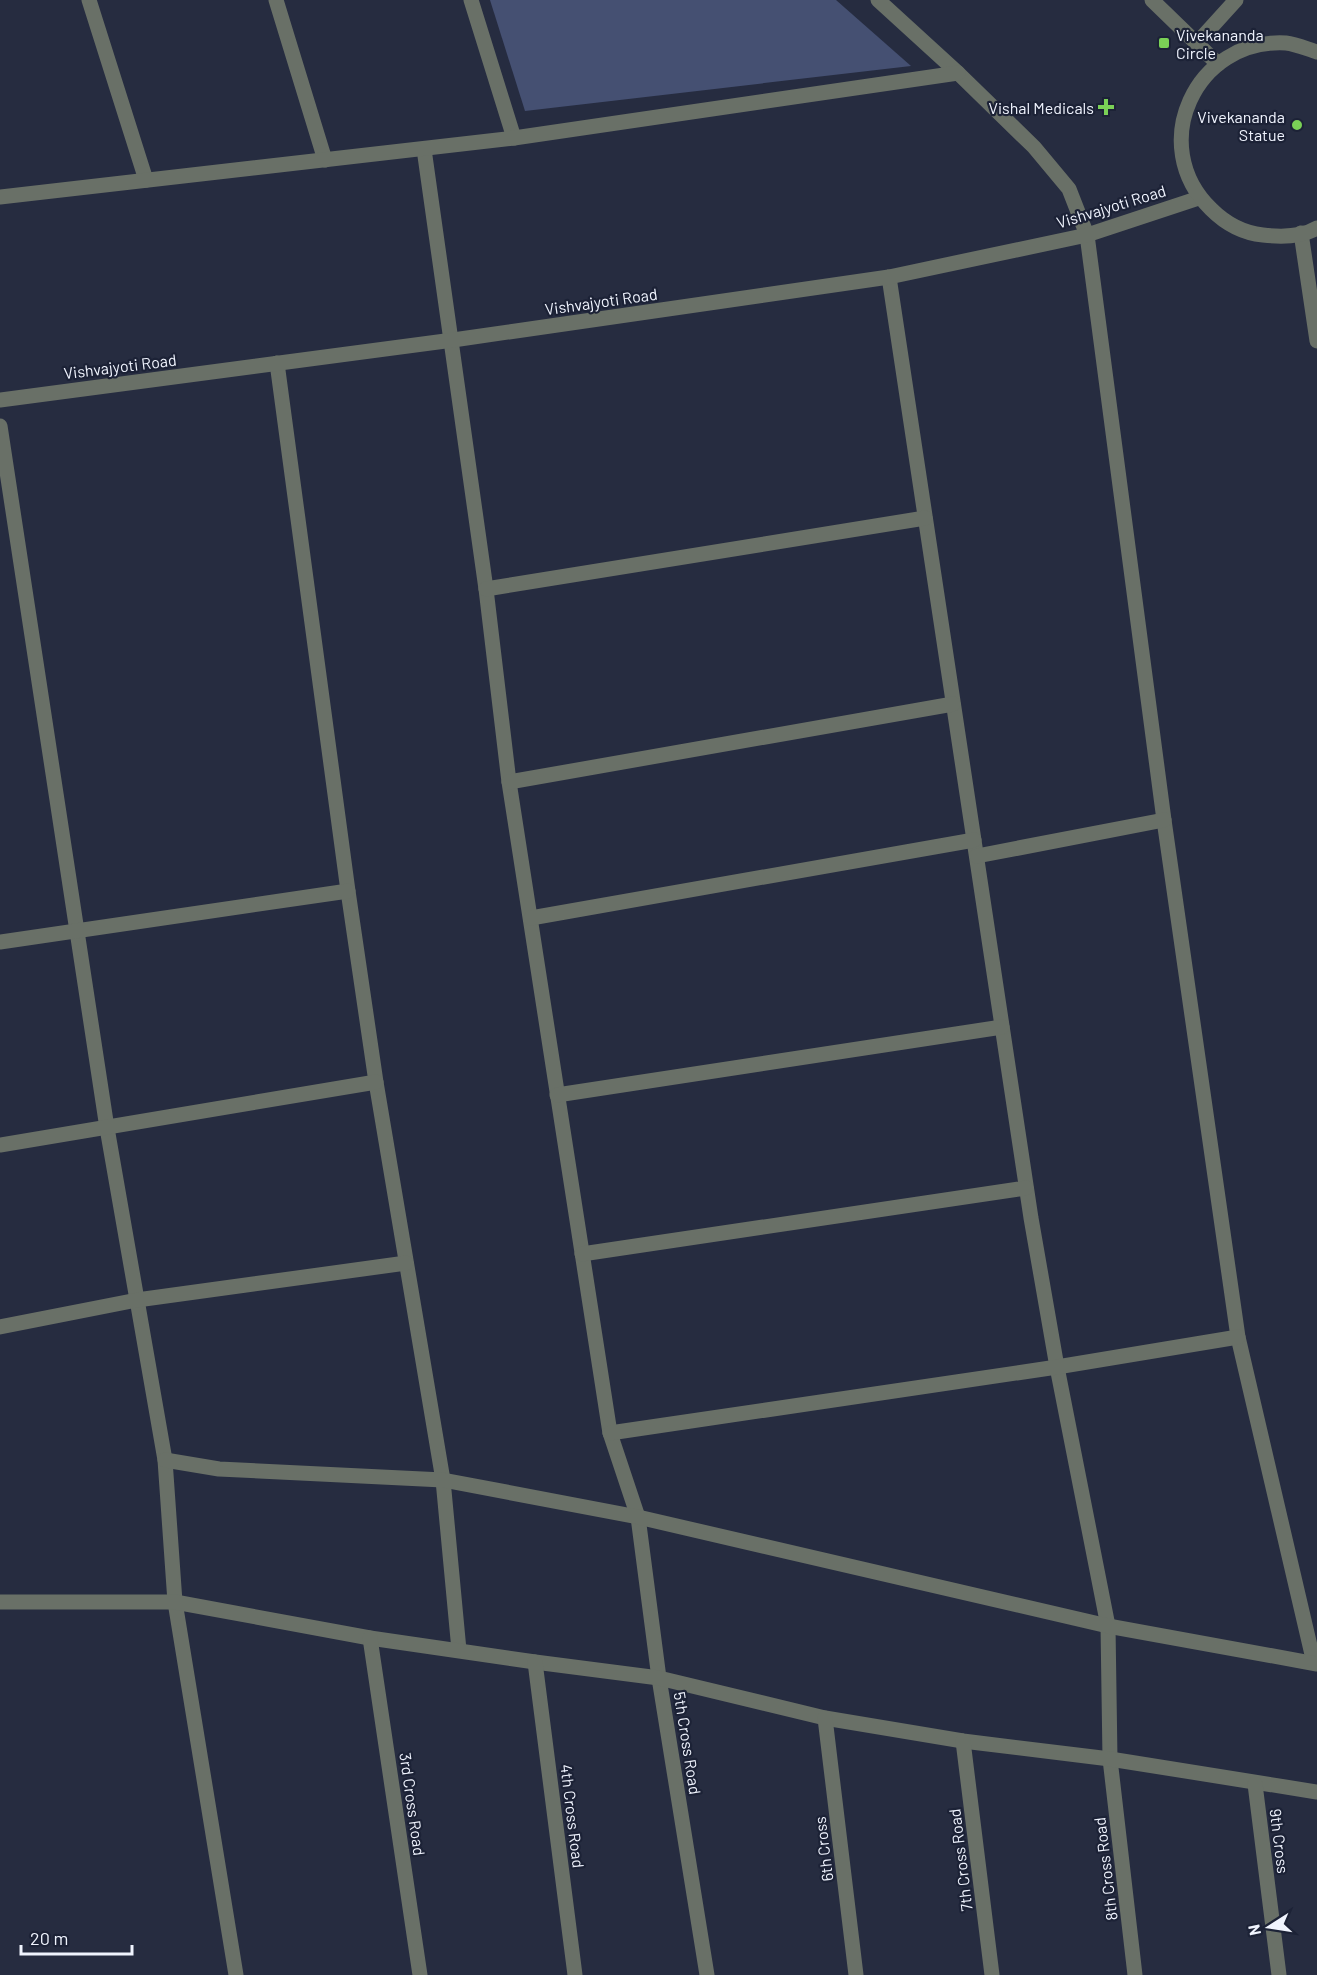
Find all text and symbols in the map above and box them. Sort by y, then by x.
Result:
place label: Vivekananda Circle [1176,25,1264,62]
marker: Vivekananda Circle [1157,36,1171,50]
place label: Vishal Medicals [988,98,1094,117]
marker: Vishal Medicals [1099,100,1113,114]
place label: Vivekananda Statue [1197,107,1285,144]
marker: Vivekananda Statue [1290,118,1304,132]
street label: Vishvajyoti Road [1054,180,1168,232]
street label: Vishvajyoti Road [544,284,658,318]
street label: Vishvajyoti Road [63,350,177,382]
street label: 5th Cross Road [670,1690,706,1796]
street label: 3rd Cross Road [396,1751,430,1857]
street label: 4th Cross Road [557,1763,589,1869]
street label: 9th Cross [1267,1807,1293,1875]
street label: 7th Cross Road [944,1808,976,1912]
street label: 6th Cross [810,1815,836,1883]
street label: 8th Cross Road [1089,1816,1121,1922]
north arrow [1239,1897,1299,1957]
scale bar [21,1918,132,1956]
text: N [1243,1923,1264,1937]
text: 20 m [30,1927,68,1949]

